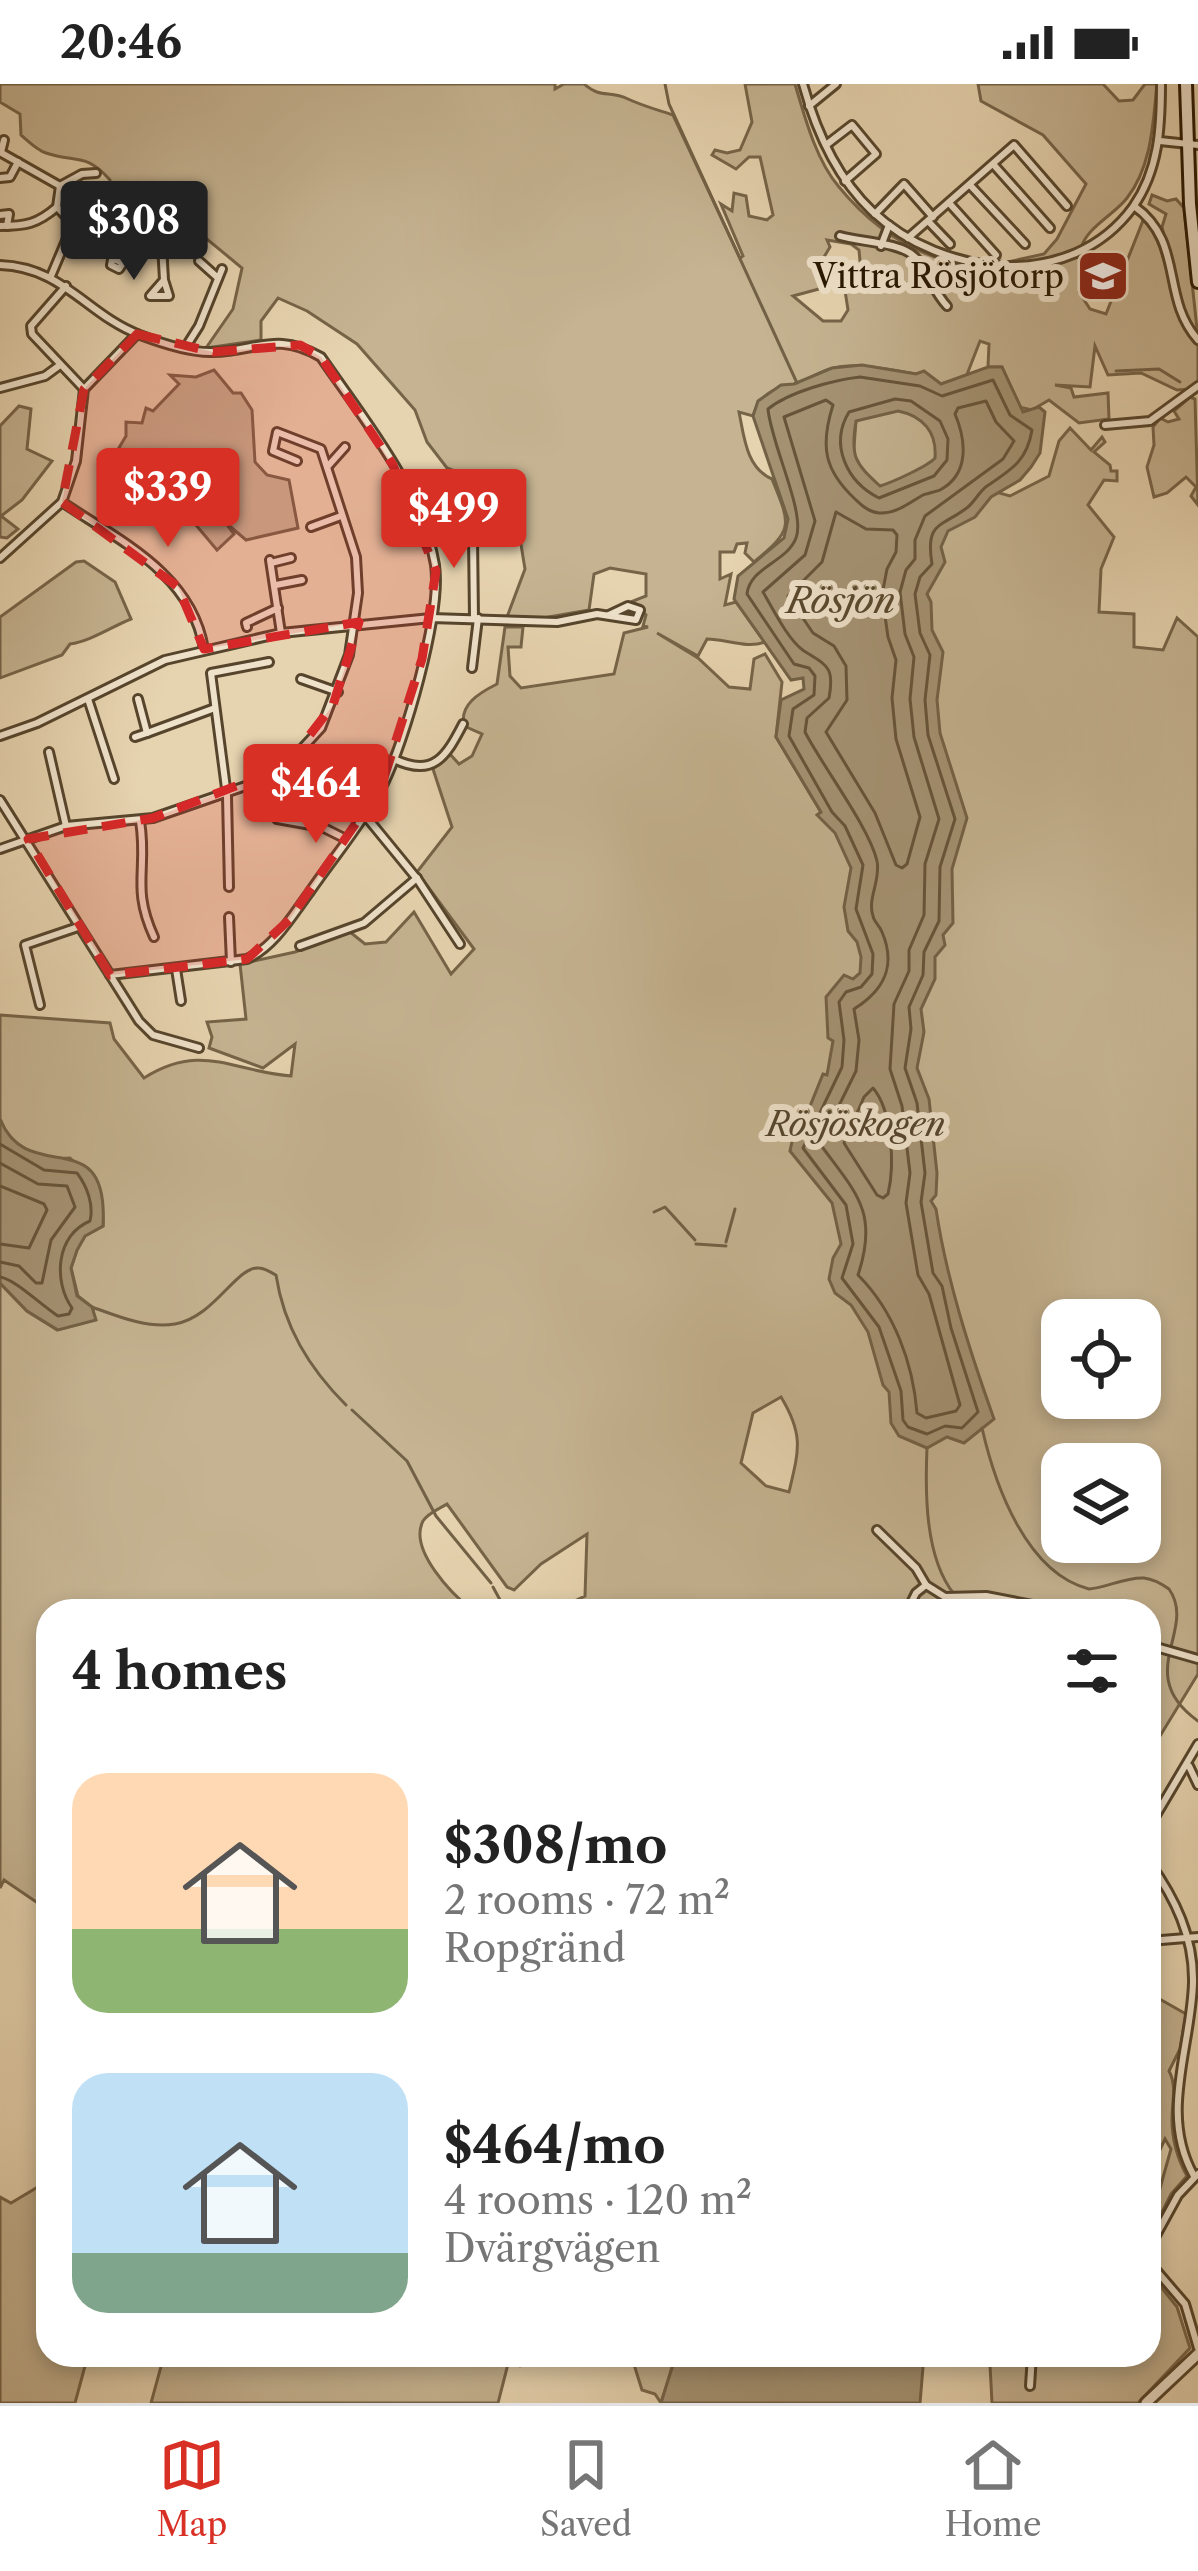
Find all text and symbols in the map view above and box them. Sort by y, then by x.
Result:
text: 20:46 [60,14,182,70]
pin: $308 [63,181,205,283]
text: $308 [88,196,180,244]
school or university icon: Vittra Rösjötorp [1075,248,1131,304]
place label: Vittra Rösjötorp [812,256,1064,297]
pin: $339 [97,448,239,550]
text: $339 [123,463,213,511]
pin: $499 [383,469,525,571]
text: $499 [408,484,500,532]
water label: Rösjön [783,578,896,622]
pin: $464 [245,744,387,846]
text: $464 [270,759,362,807]
park label: Rösjöskogen [764,1104,945,1145]
map controls [1041,1299,1161,1563]
button: locate [1041,1299,1161,1419]
button: layers [1041,1443,1161,1563]
icon: filters [1059,1638,1125,1704]
text: 4 homes [72,1640,287,1702]
text: $308/mo [444,1814,668,1876]
icon: home [168,1821,312,1965]
text: 2 rooms · 72 m² [444,1876,730,1924]
text: Ropgränd [444,1924,626,1972]
text: $464/mo [444,2114,666,2176]
icon: home [168,2121,312,2265]
text: 4 rooms · 120 m² [444,2176,752,2224]
text: Dvärgvägen [444,2224,660,2272]
tab: Map [156,2432,227,2545]
tab: Saved [540,2432,632,2545]
tab: Home [945,2432,1042,2545]

